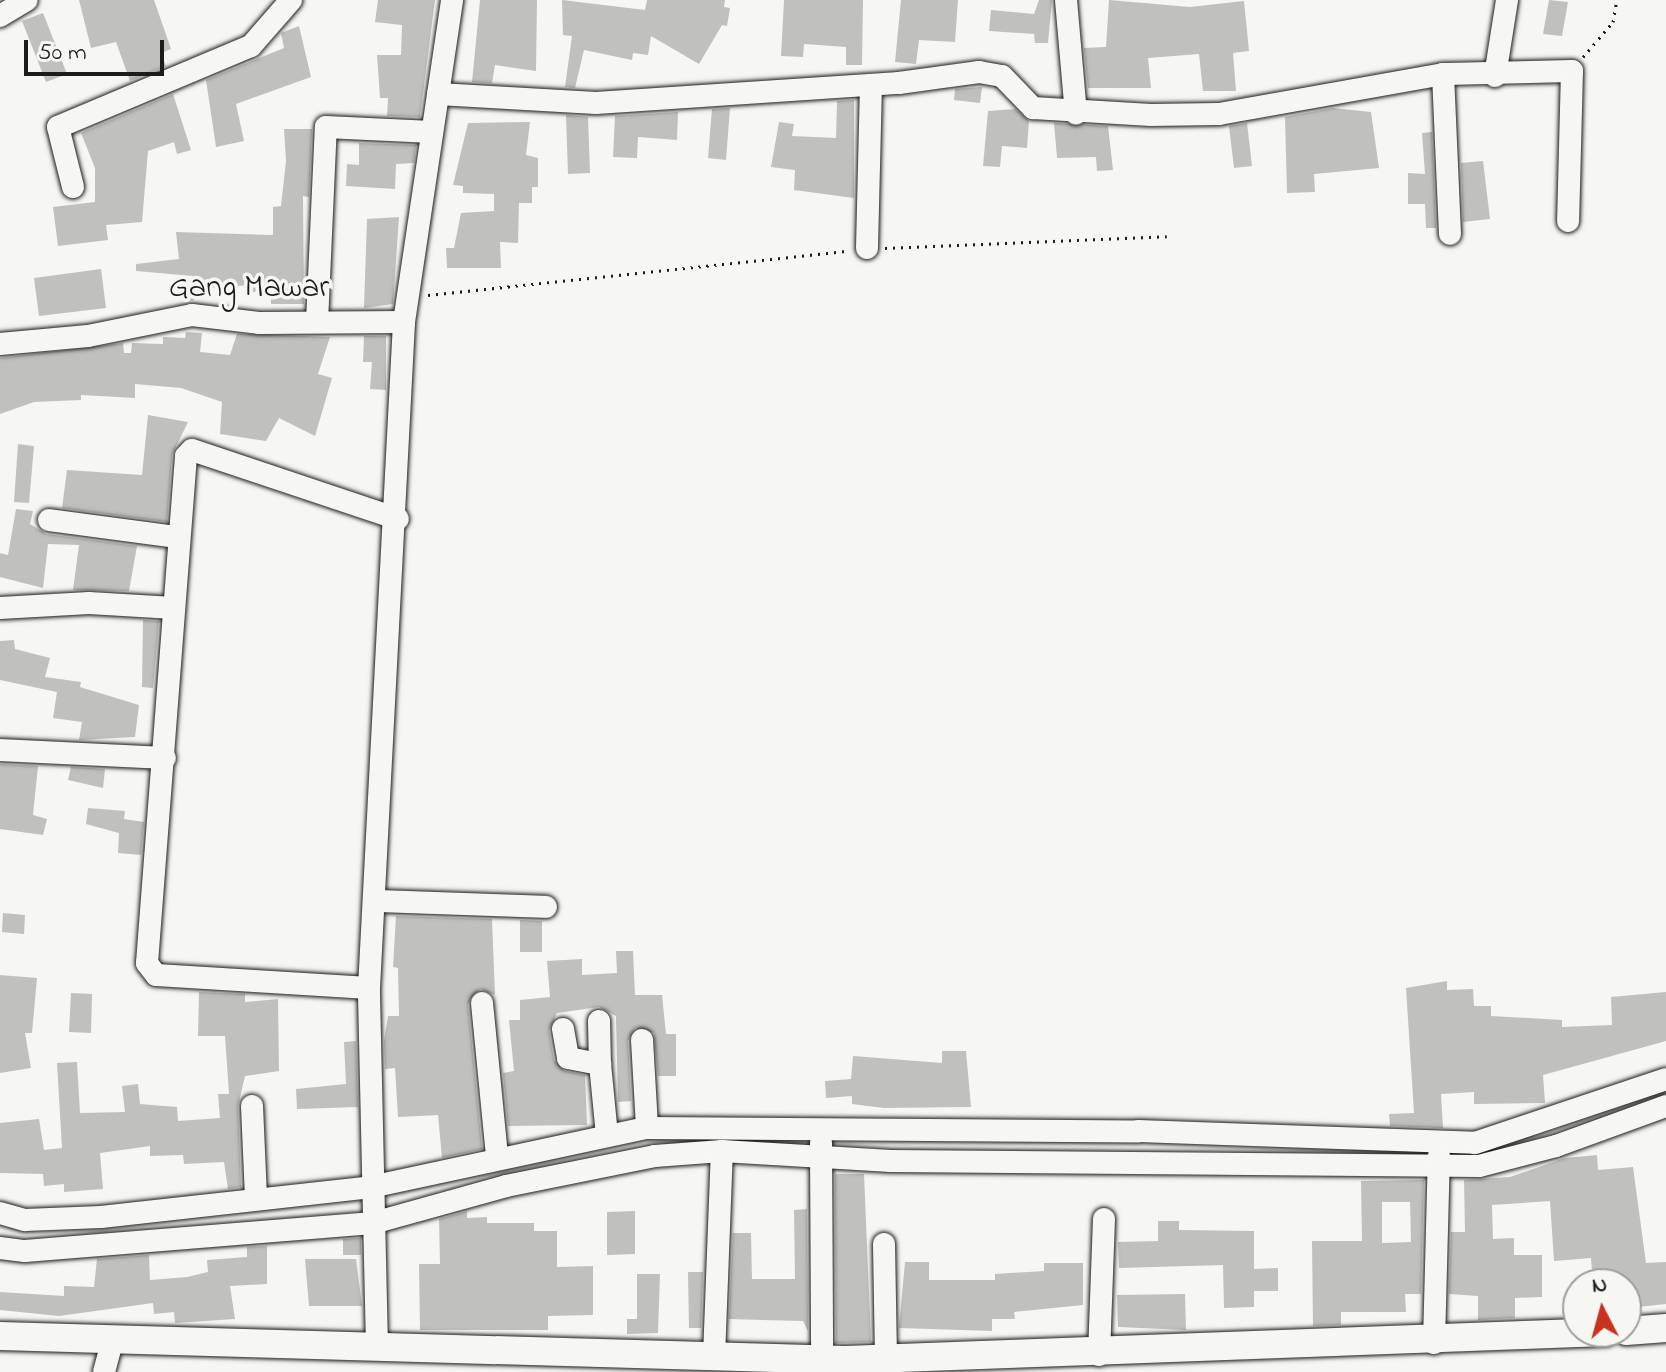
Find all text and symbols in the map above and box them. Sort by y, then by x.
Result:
scale bar [28,24,168,74]
text: 50 m [38,36,87,71]
street label: Gang Mawar [169,270,329,308]
north arrow [1562,1268,1642,1348]
text: N [1591,1269,1609,1303]

